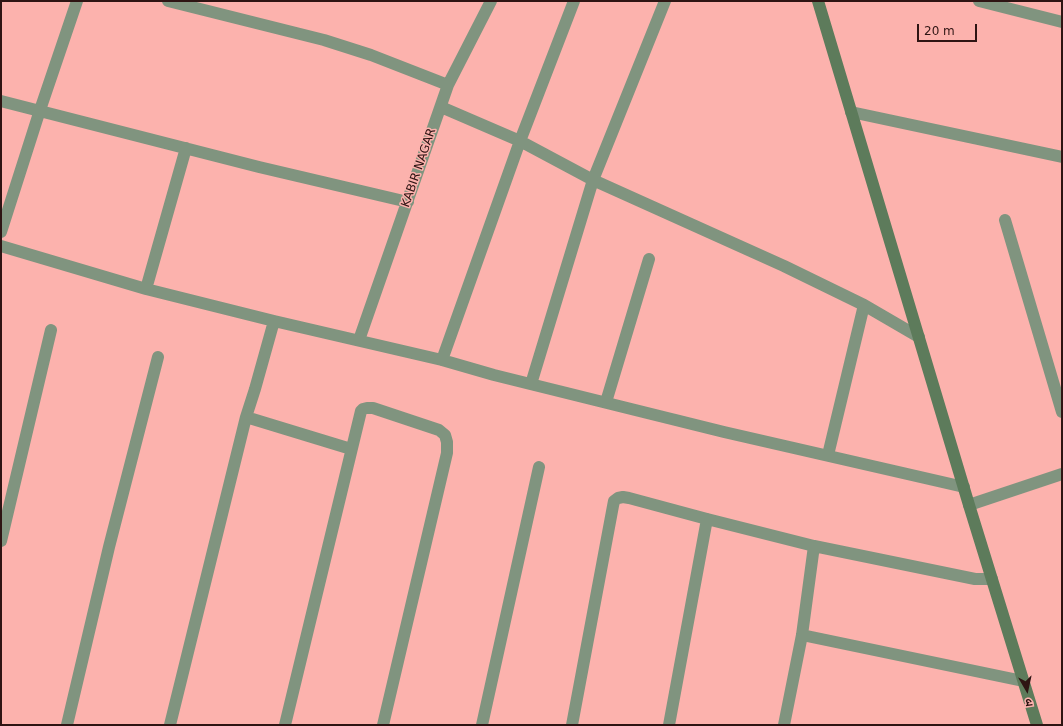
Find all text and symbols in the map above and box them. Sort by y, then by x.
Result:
scale bar [919,16,979,42]
text: 20 m [924,24,955,38]
street label: KABIR NAGAR [399,127,439,209]
north arrow [1007,670,1047,710]
text: उ [1025,695,1033,709]

